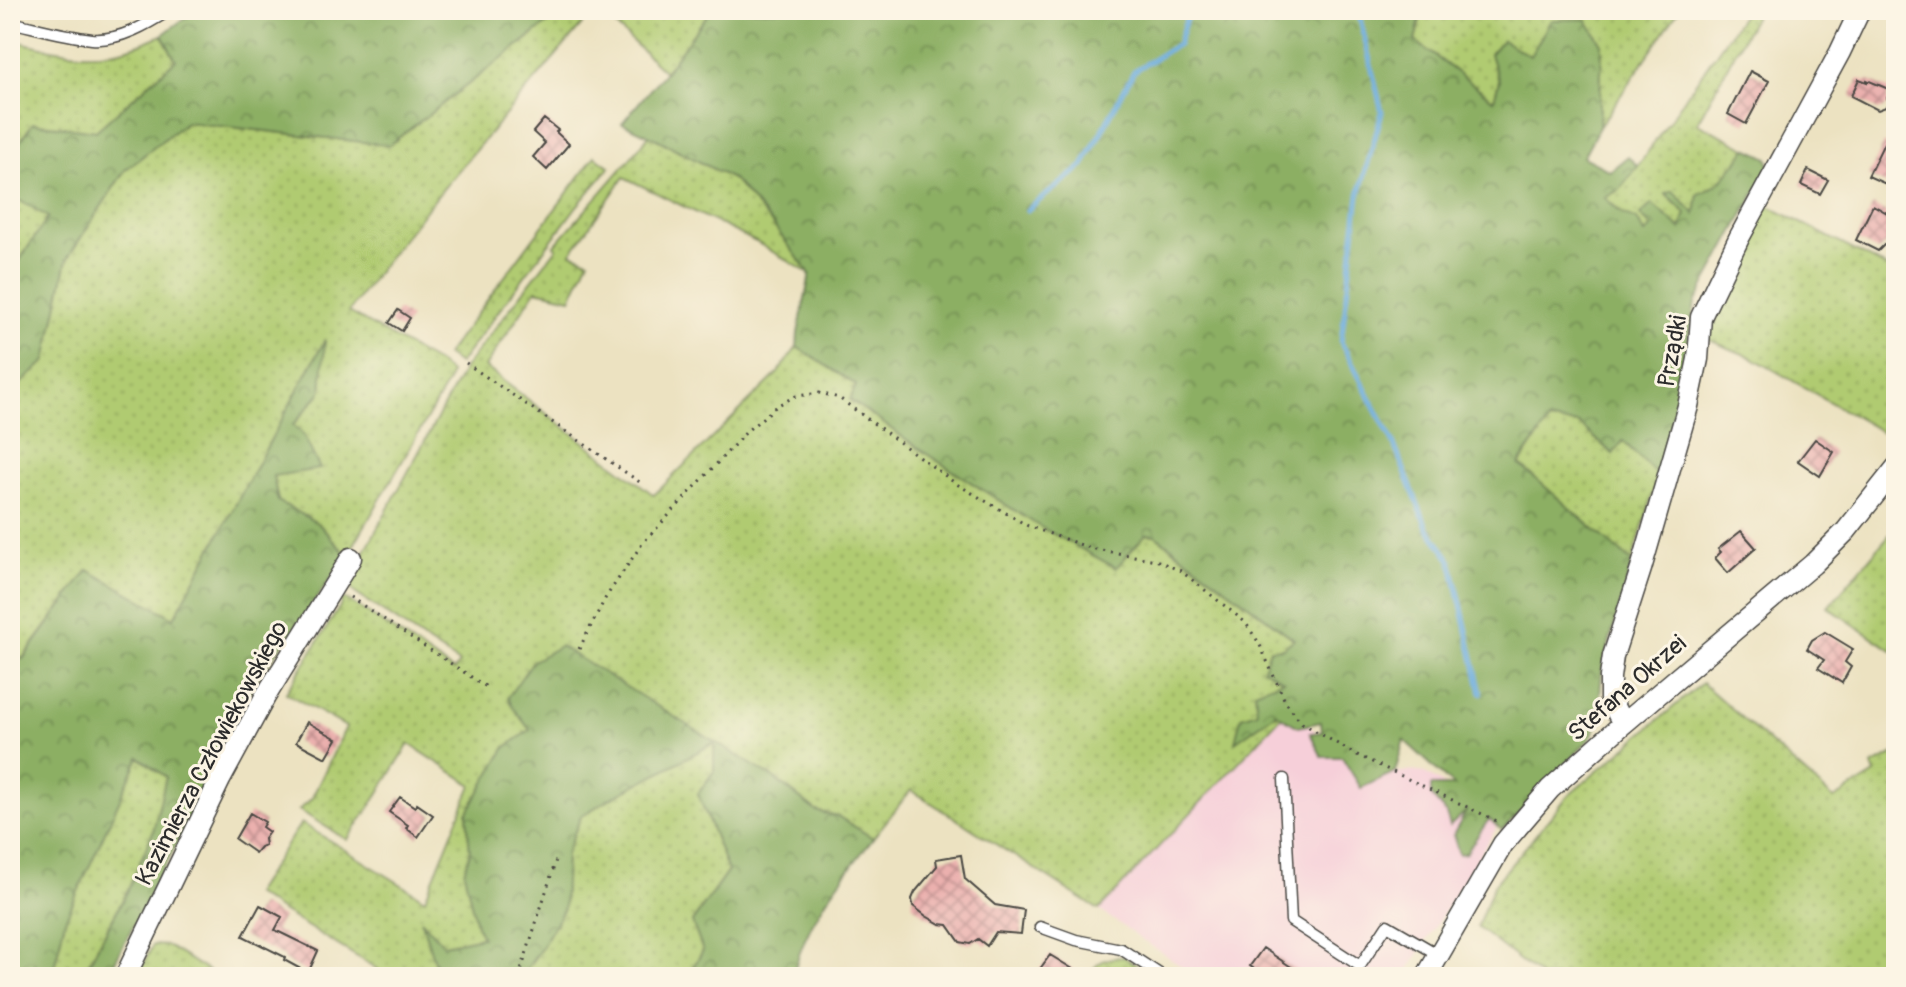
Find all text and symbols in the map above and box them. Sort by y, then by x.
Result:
street label: Prządki [1652,313,1693,389]
street label: Kazimierza Człowiekowskiego [129,616,294,891]
street label: Stefana Okrzei [1562,629,1692,748]

